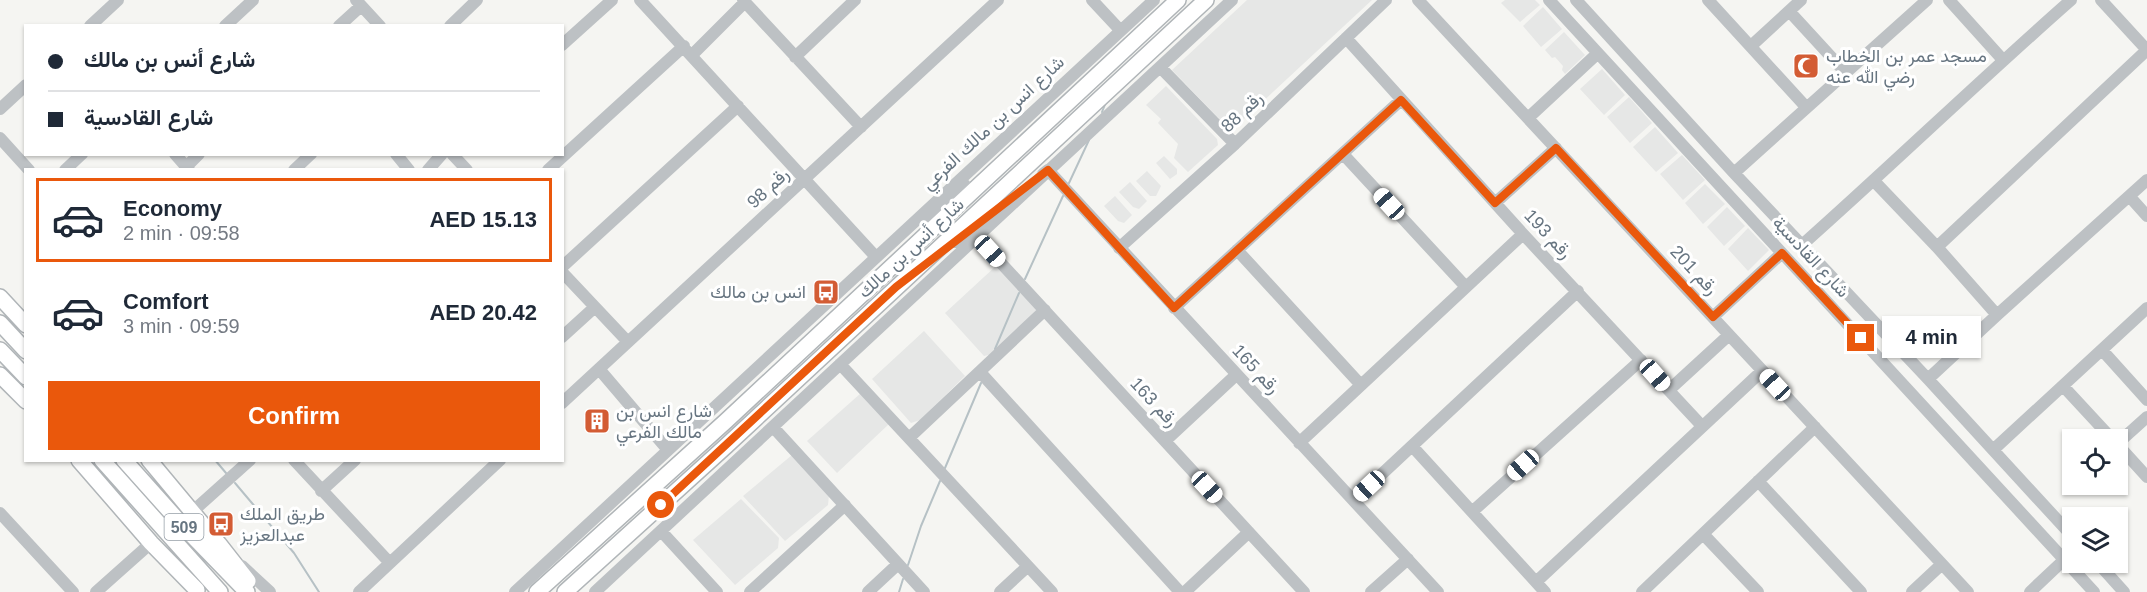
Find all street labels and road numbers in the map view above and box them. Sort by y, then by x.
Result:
street label: شارع انس بن مالك الفرعي [918,52,1072,198]
street label: رقم 88 [1217,88,1268,138]
street label: رقم 98 [743,164,794,214]
street label: شارع أنس بن مالك [854,194,969,303]
street label: رقم 193 [1519,205,1576,264]
street label: شارع القادسية [1767,213,1853,303]
street label: رقم 201 [1665,241,1722,300]
street label: رقم 165 [1227,340,1284,399]
street label: رقم 163 [1125,373,1182,432]
road number: 509 [164,514,204,540]

